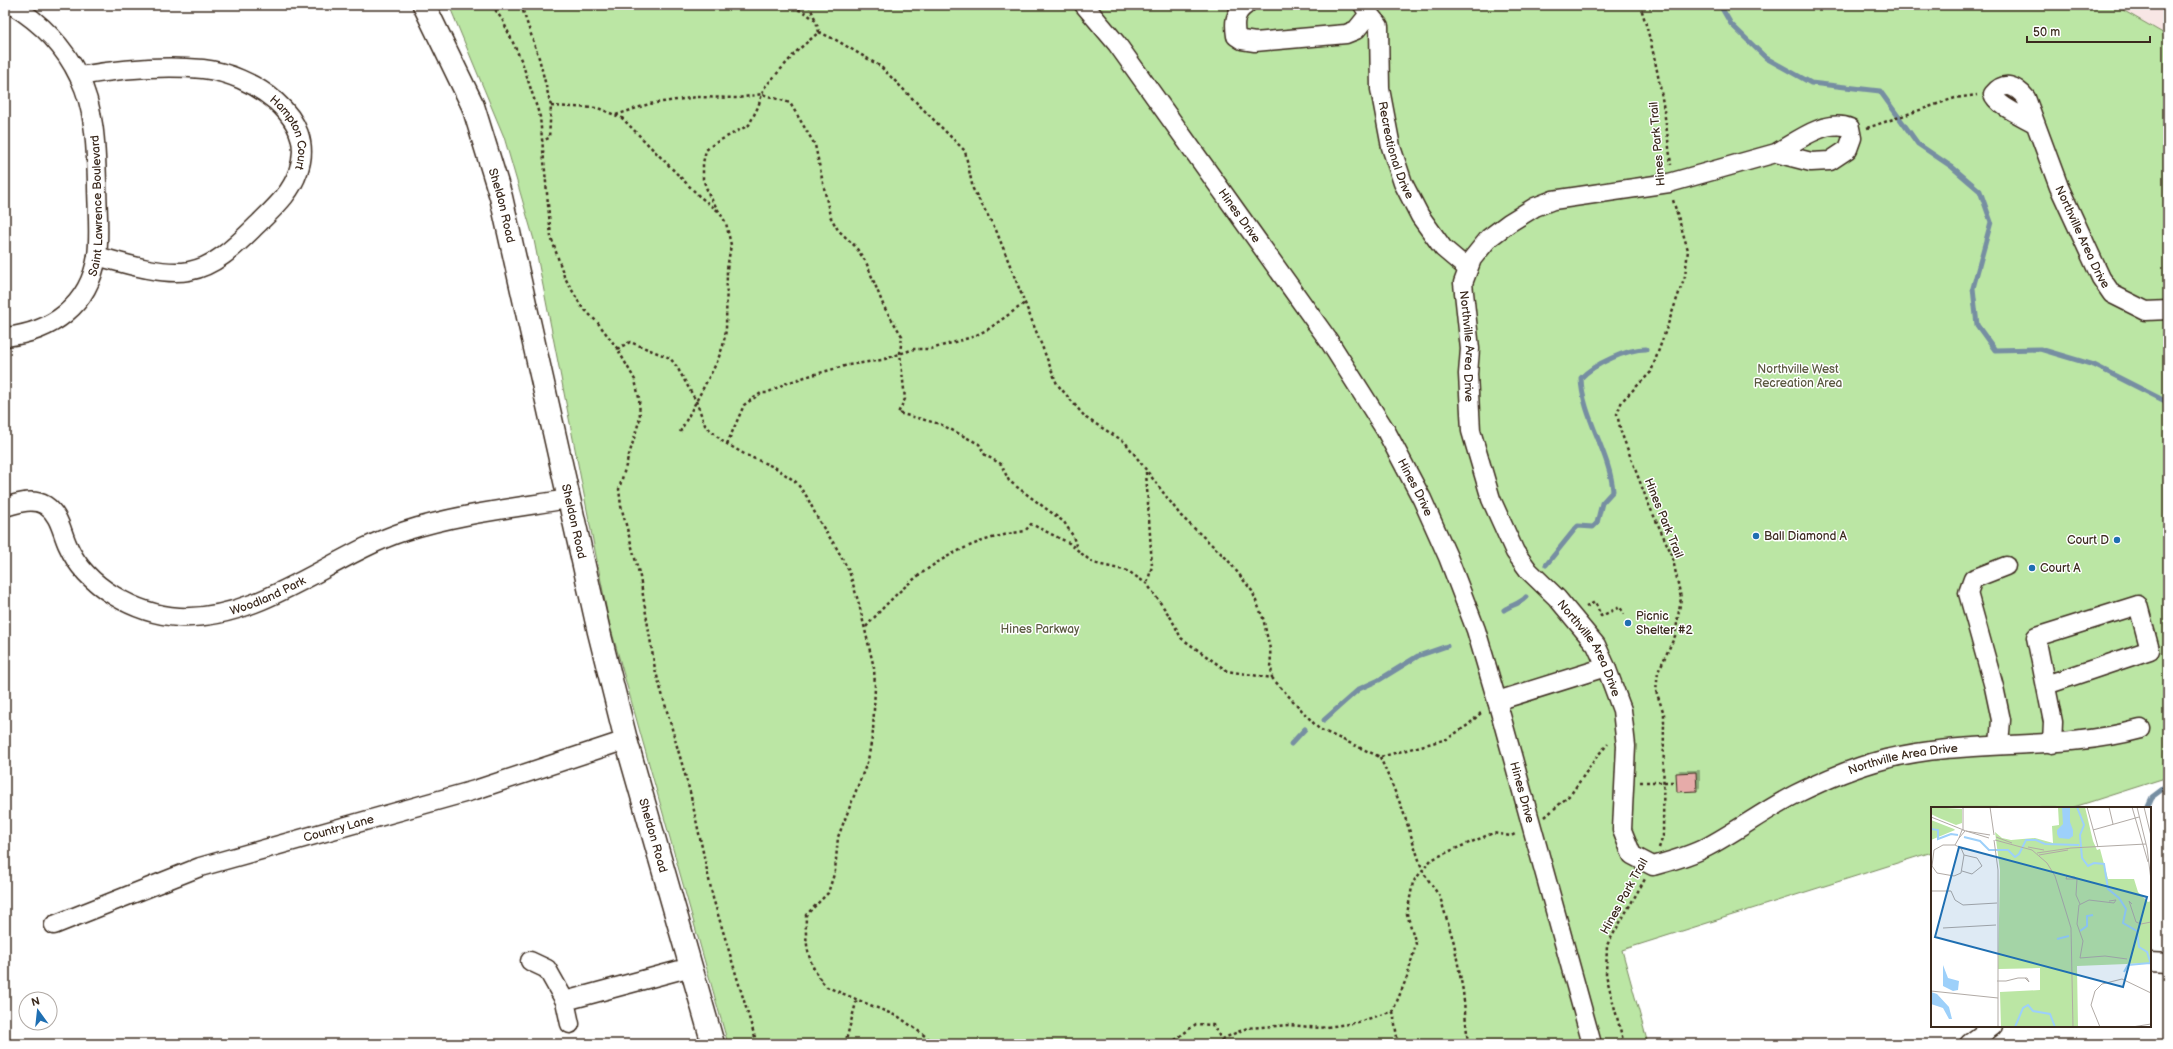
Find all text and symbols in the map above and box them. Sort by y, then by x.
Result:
scale bar [2027,18,2150,44]
text: 50 m [2033,25,2060,40]
street label: Hampton Court [266,92,309,172]
street label: Recreational Drive [1375,100,1417,202]
street label: Hines Park Trail [1646,101,1669,187]
street label: Saint Lawrence Boulevard [85,134,106,278]
street label: Sheldon Road [485,167,518,244]
street label: Northville Area Drive [2051,183,2113,291]
street label: Hines Drive [1215,186,1264,246]
street label: Northville Area Drive [1456,290,1477,402]
park label: Northville West Recreation Area [1754,362,1843,391]
street label: Hines Drive [1394,456,1436,519]
street label: Hines Park Trail [1641,476,1686,560]
street label: Sheldon Road [558,483,589,561]
place label: Ball Diamond A [1764,529,1848,544]
marker: Ball Diamond A [1751,531,1761,541]
place label: Court D [2067,533,2109,548]
marker: Court D [2112,535,2122,545]
place label: Court A [2040,561,2081,576]
marker: Court A [2027,563,2037,573]
street label: Woodland Park [228,573,309,619]
street label: Northville Area Drive [1554,597,1623,699]
place label: Picnic Shelter #2 [1636,609,1693,638]
marker: Picnic Shelter #2 [1623,618,1633,628]
park label: Hines Parkway [1001,622,1080,637]
street label: Northville Area Drive [1846,741,1958,778]
street label: Hines Drive [1506,760,1537,825]
street label: Sheldon Road [635,797,671,875]
inset map [1931,807,2151,1027]
street label: Country Lane [302,812,376,846]
street label: Hines Park Trail [1597,856,1651,937]
north arrow [18,991,58,1031]
text: N [30,994,41,1009]

